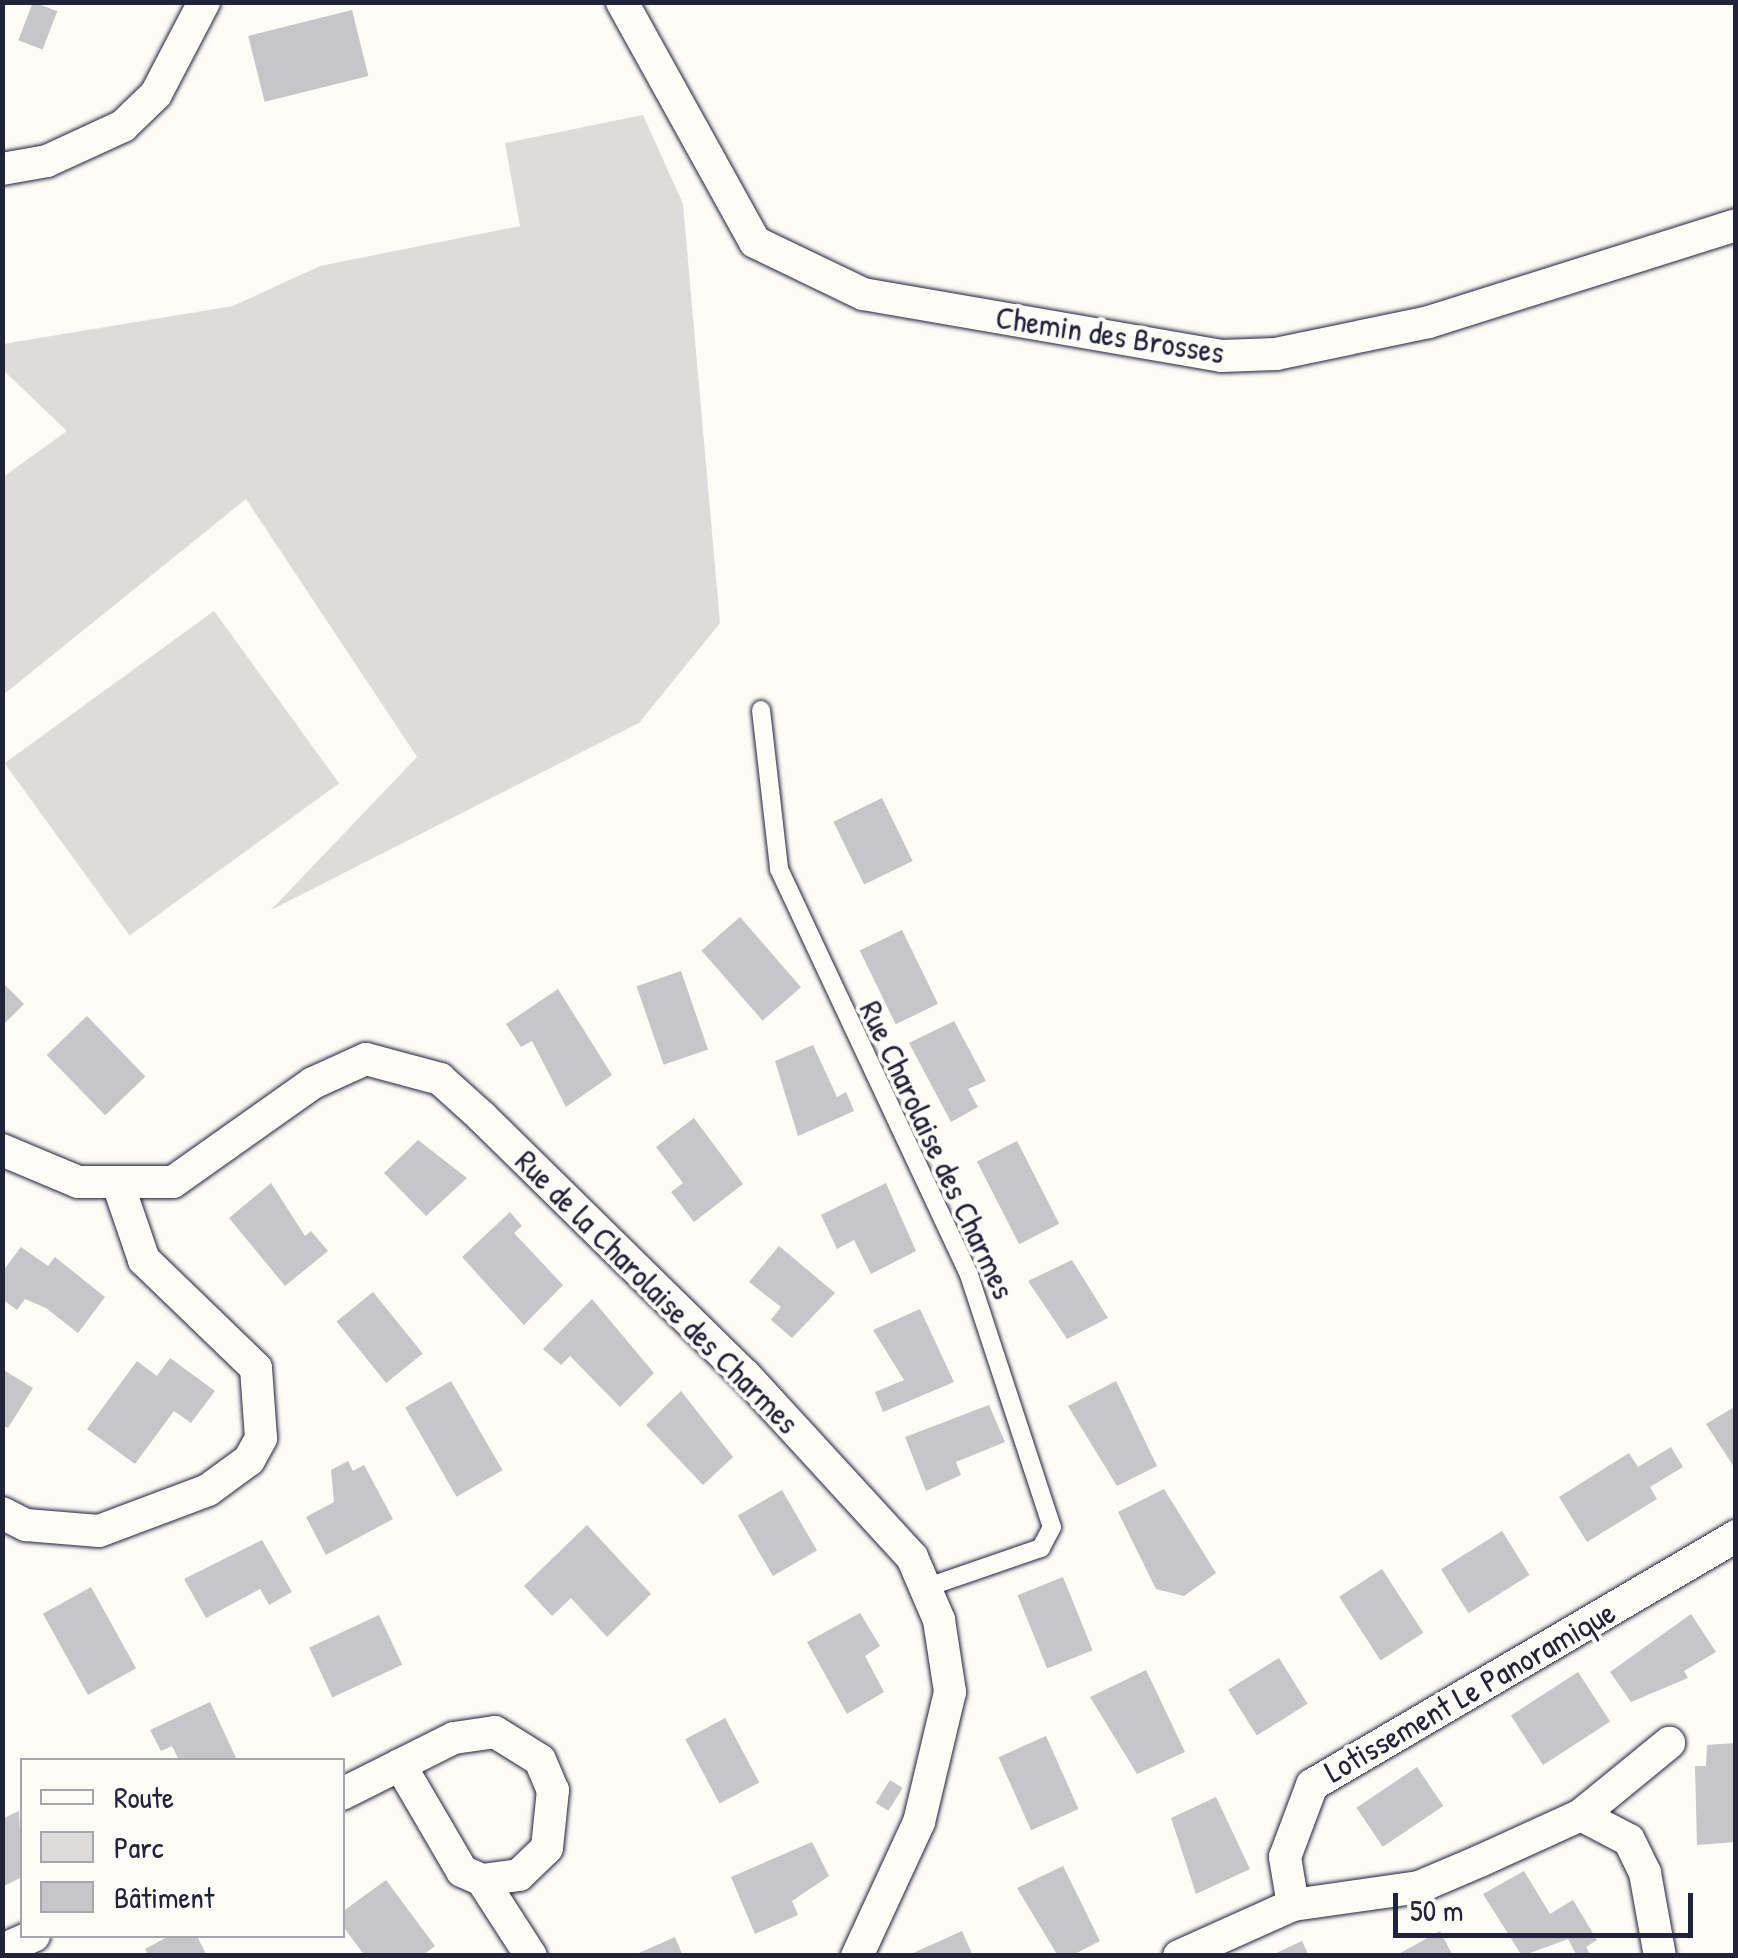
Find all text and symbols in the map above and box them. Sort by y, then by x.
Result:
street label: Chemin des Brosses [993,298,1227,372]
street label: Rue Charolaise des Charmes [851,995,1023,1305]
street label: Rue de la Charolaise des Charmes [507,1142,807,1442]
street label: Lotissement Le Panoramique [1318,1593,1622,1791]
legend [20,1758,345,1938]
text: Route [114,1777,174,1817]
text: Parc [114,1827,163,1867]
scale bar [1398,1873,1698,1935]
text: Bâtiment [114,1877,214,1917]
text: 50 m [1410,1890,1463,1930]

